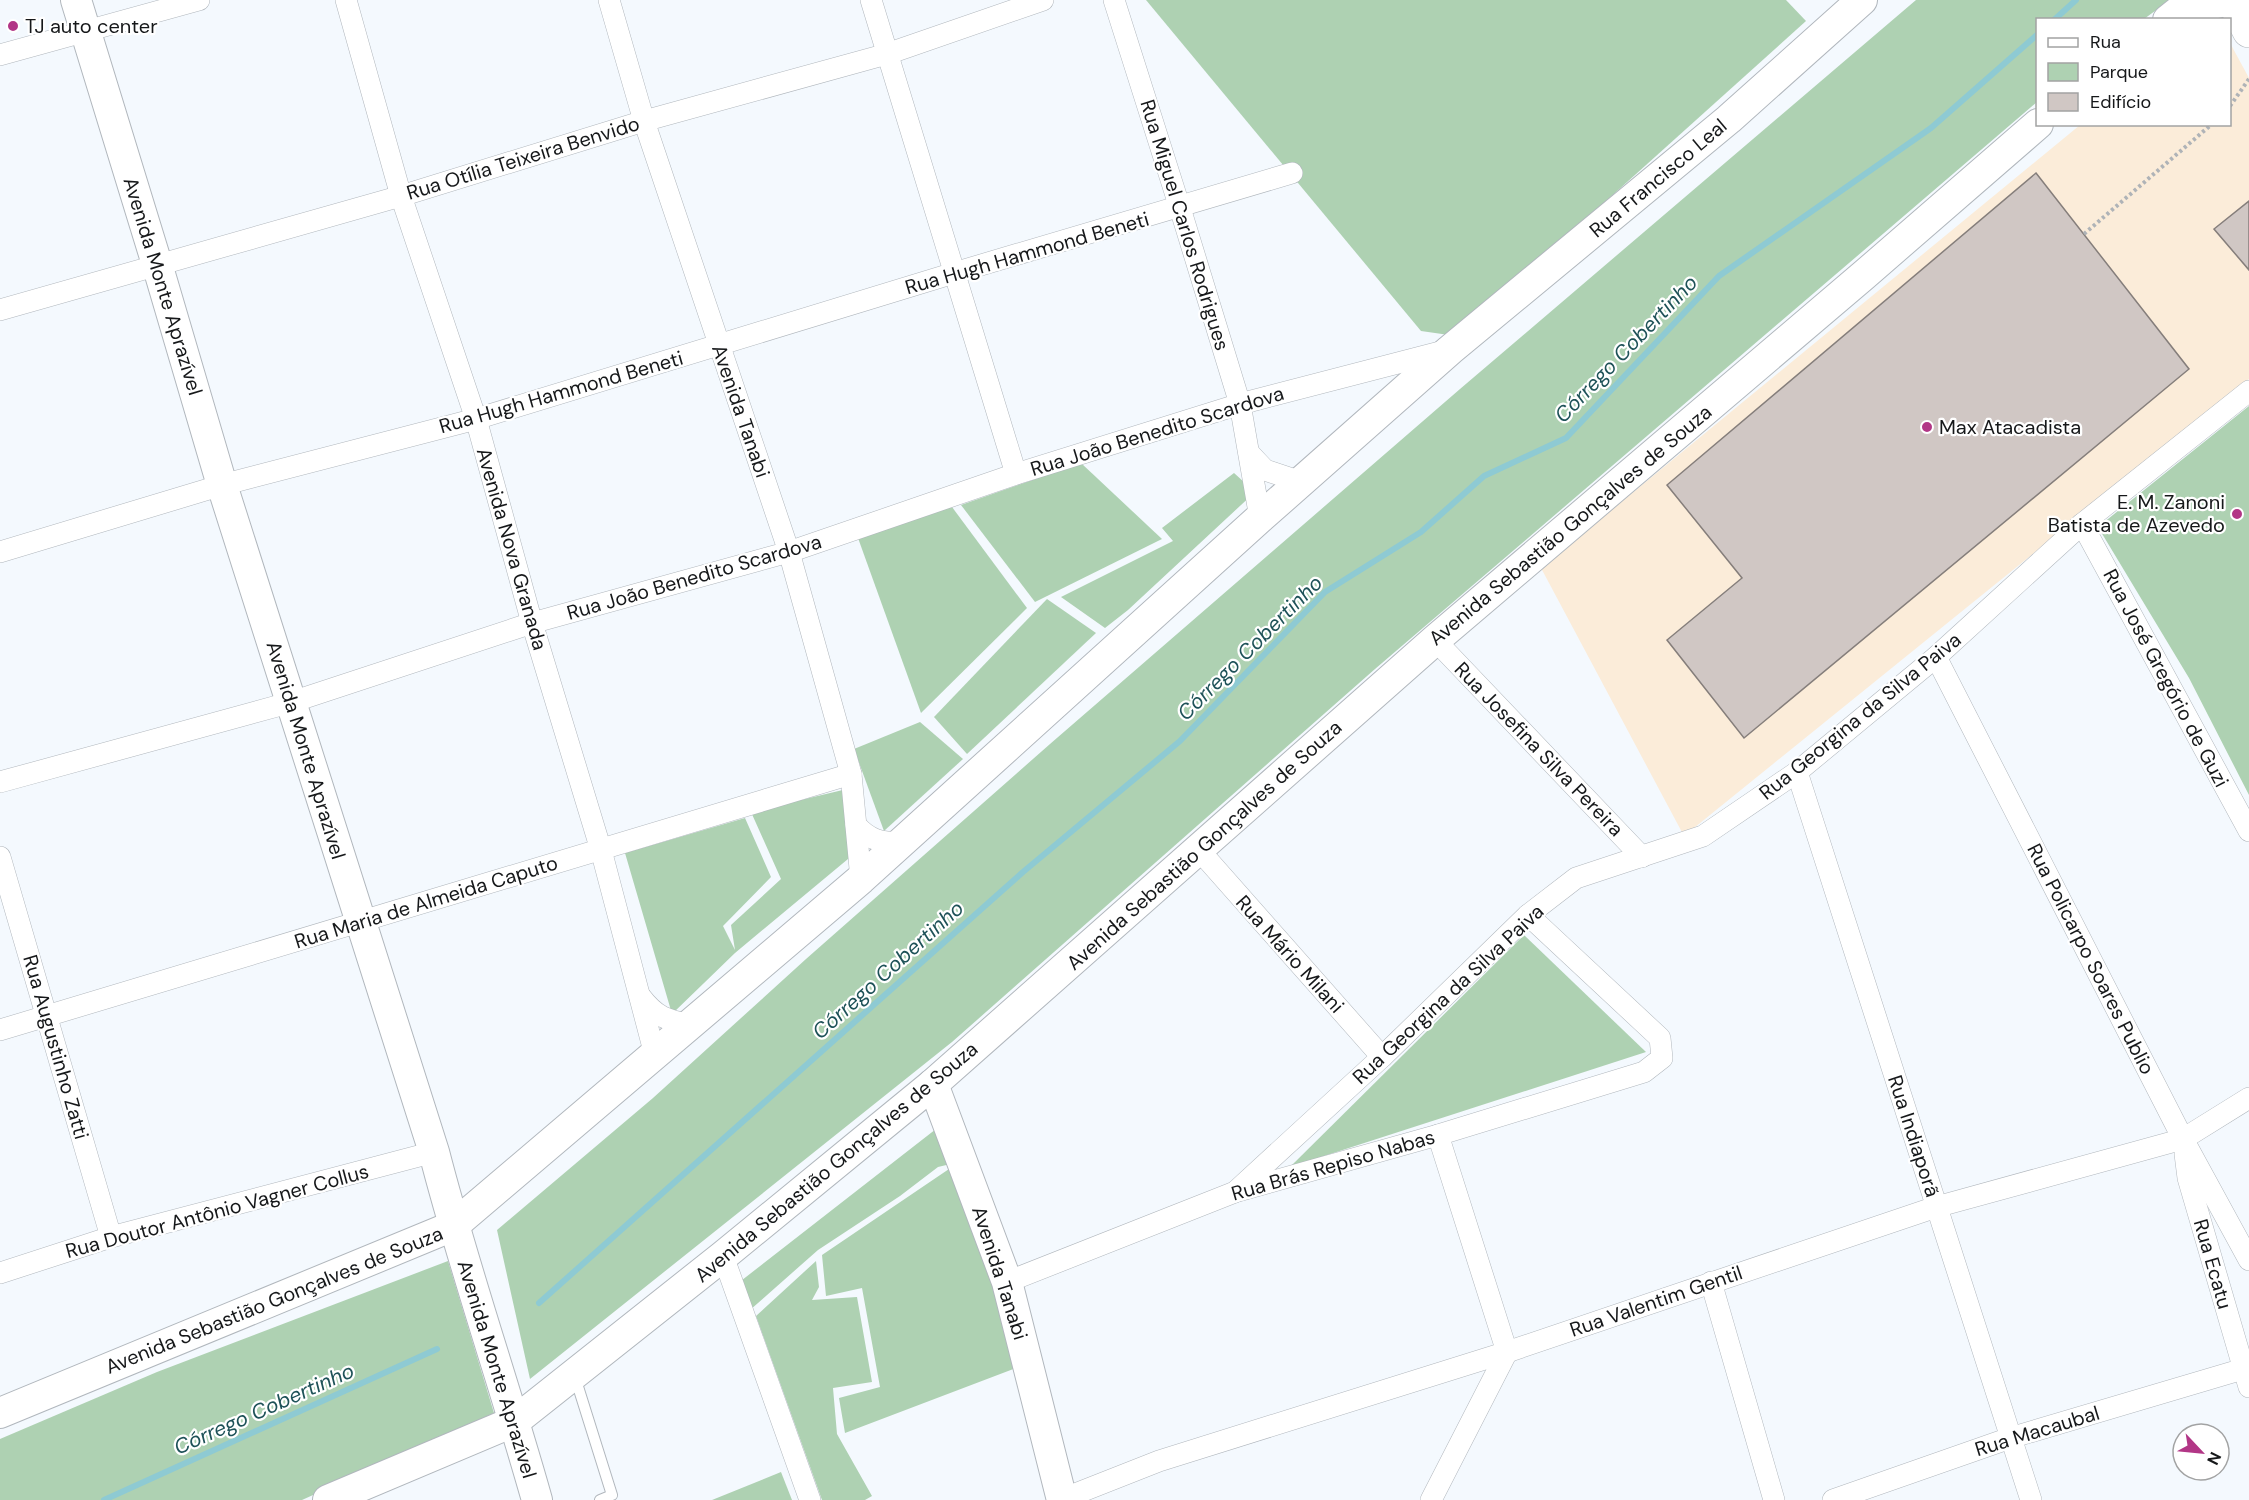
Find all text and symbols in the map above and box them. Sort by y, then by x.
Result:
place label: TJ auto center [25,13,158,39]
legend [2036,18,2231,126]
marker: TJ auto center [6,19,20,33]
text: Rua [2090,30,2121,54]
text: Parque [2090,60,2148,84]
text: Edifício [2090,90,2151,114]
street label: Rua Miguel Carlos Rodrigues [1134,96,1236,354]
street label: Rua Otília Teixeira Benvido [403,110,643,206]
street label: Rua Francisco Leal [1584,113,1732,243]
street label: Avenida Monte Aprazível [117,174,209,398]
street label: Rua Hugh Hammond Beneti [902,206,1152,300]
water label: Córrego Cobertinho [1548,269,1704,429]
street label: Avenida Tanabi [706,341,776,481]
street label: Rua Hugh Hammond Beneti [436,345,686,439]
street label: Rua João Benedito Scardova [1027,380,1287,482]
street label: Avenida Sebastião Gonçalves de Souza [1423,399,1717,651]
place label: Max Atacadista [1939,414,2081,440]
marker: Max Atacadista [1920,420,1934,434]
street label: Avenida Nova Granada [471,445,553,653]
place label: E. M. Zanoni Batista de Azevedo [2048,489,2225,538]
marker: E. M. Zanoni Batista de Azevedo [2230,507,2244,521]
street label: Rua João Benedito Scardova [564,528,824,626]
street label: Rua José Gregório de Guzi [2097,564,2235,792]
water label: Córrego Cobertinho [1171,569,1329,727]
street label: Rua Georgina da Silva Paiva [1754,627,1966,805]
street label: Avenida Monte Aprazível [260,638,352,862]
street label: Rua Josefina Silva Pereira [1449,656,1629,842]
street label: Avenida Sebastião Gonçalves de Souza [1061,714,1347,976]
street label: Rua Policarpo Soares Publio [2021,839,2161,1079]
street label: Rua Maria de Almeida Caputo [291,850,561,954]
street label: Rua Mário Milani [1230,890,1350,1018]
water label: Córrego Cobertinho [806,894,970,1046]
street label: Rua Georgina da Silva Paiva [1347,898,1549,1090]
street label: Rua Augustinho Zatti [17,952,95,1142]
street label: Avenida Sebastião Gonçalves de Souza [689,1036,983,1288]
street label: Rua Indiaporã [1882,1072,1946,1200]
street label: Rua Brás Repiso Nabas [1228,1123,1438,1207]
street label: Rua Doutor Antônio Vagner Collus [63,1158,371,1264]
street label: Avenida Tanabi [966,1203,1034,1343]
street label: Rua Ecatu [2188,1216,2238,1312]
street label: Avenida Sebastião Gonçalves de Souza [102,1220,446,1380]
street label: Avenida Monte Aprazível [451,1257,543,1481]
street label: Rua Valentim Gentil [1566,1259,1746,1343]
water label: Córrego Cobertinho [169,1357,359,1461]
street label: Rua Macaubal [1972,1400,2102,1462]
north arrow [2171,1422,2231,1482]
text: N [2202,1449,2226,1468]

